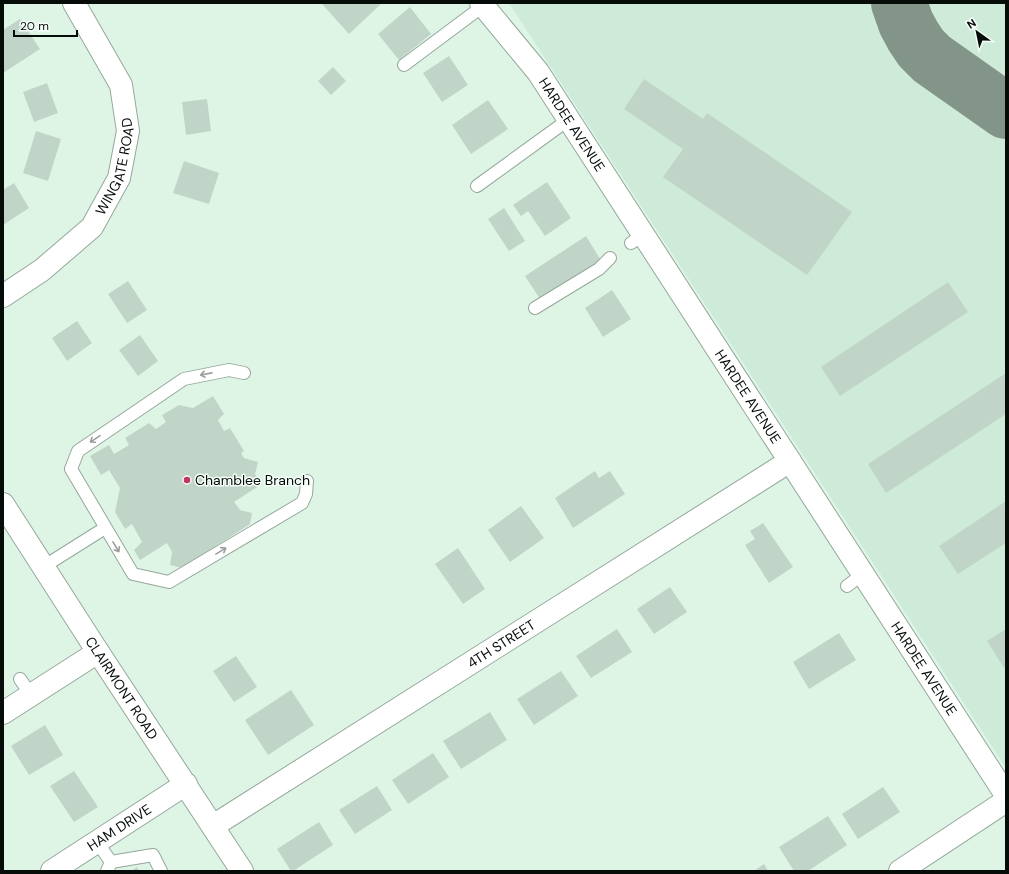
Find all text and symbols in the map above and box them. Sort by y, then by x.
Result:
scale bar [14,12,77,38]
north arrow [957,12,997,52]
text: N [964,16,979,32]
text: 20 m [20,18,49,34]
street label: HARDEE AVENUE [535,74,609,175]
street label: WINGATE ROAD [91,116,138,218]
street label: HARDEE AVENUE [711,346,785,447]
one-way arrow [200,370,213,378]
one-way arrow [90,435,101,443]
place label: Chamblee Branch [195,471,310,489]
marker: Chamblee Branch [182,475,192,485]
one-way arrow [113,541,121,553]
one-way arrow [215,546,227,554]
street label: 4TH STREET [464,615,539,672]
street label: HARDEE AVENUE [887,618,961,719]
street label: CLAIRMONT ROAD [81,633,162,743]
street label: HAM DRIVE [84,800,155,855]

